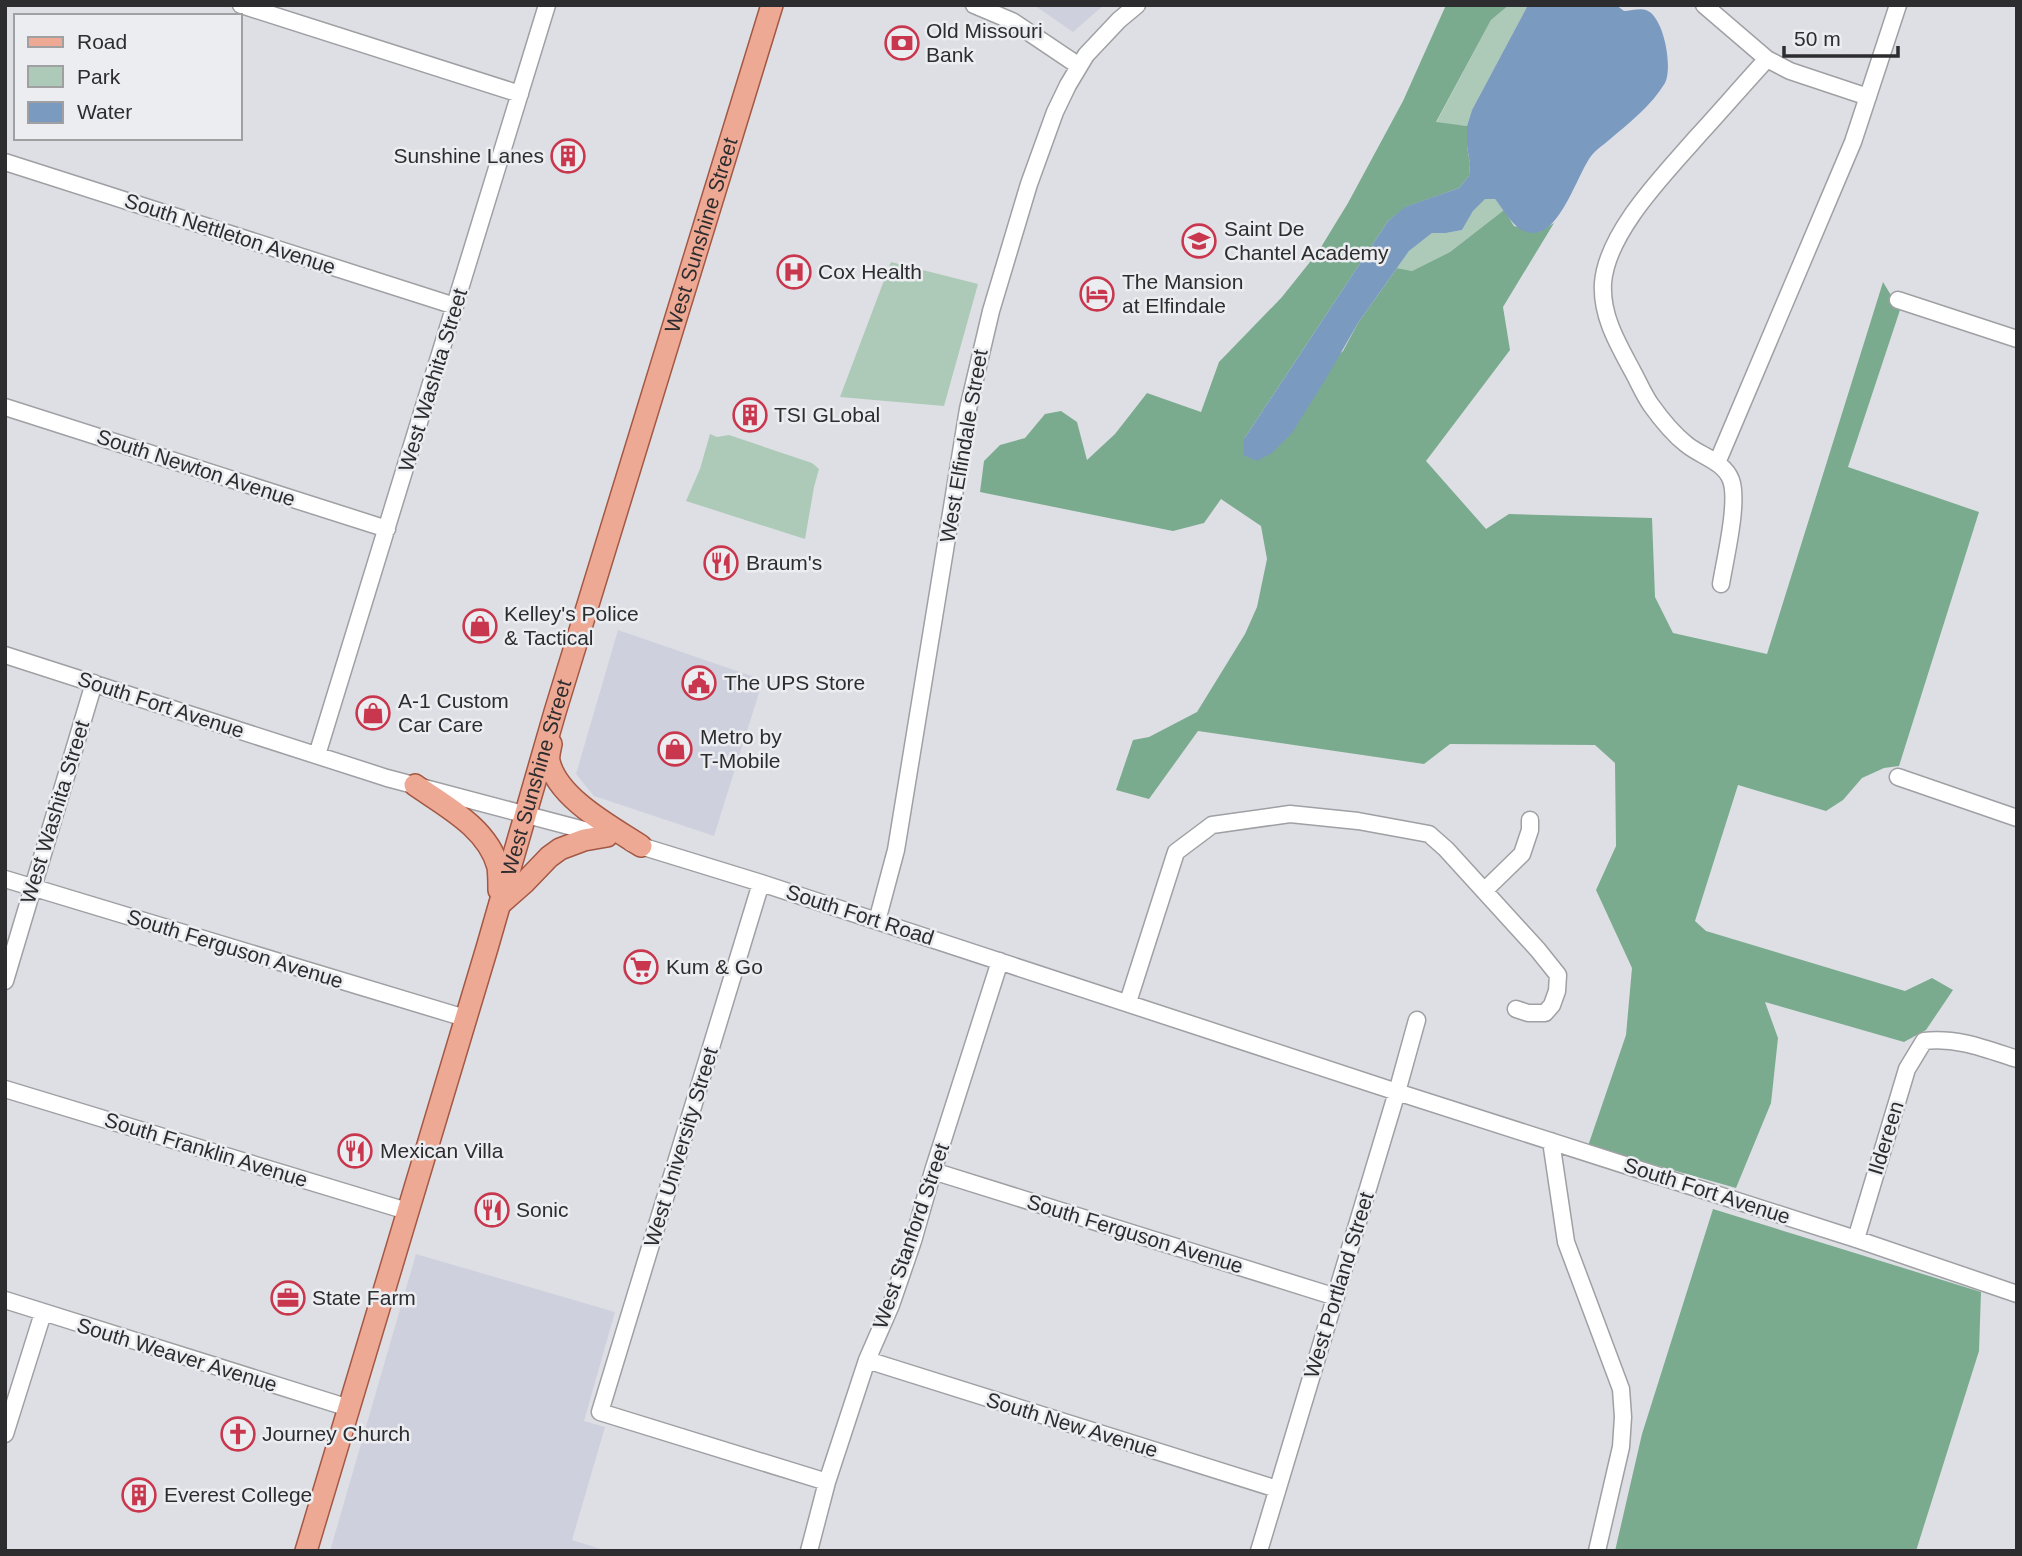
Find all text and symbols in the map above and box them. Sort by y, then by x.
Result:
legend [14,14,242,140]
scale bar [1784,14,1898,58]
place label: Old Missouri Bank [926,19,1043,66]
bank icon: Old Missouri Bank [883,24,921,62]
text: 50 m [1794,27,1841,50]
text: Road [77,30,127,53]
text: Park [77,65,121,88]
text: Water [77,100,132,123]
street label: West Sunshine Street [660,134,742,335]
building icon: Sunshine Lanes [549,137,587,175]
place label: Sunshine Lanes [393,144,544,167]
street label: South Nettleton Avenue [122,189,338,278]
place label: Saint De Chantel Academy [1224,217,1389,264]
school or university icon: Saint De Chantel Academy [1180,222,1218,260]
hospital icon: Cox Health [775,253,813,291]
place label: Cox Health [818,260,922,283]
place label: The Mansion at Elfindale [1122,270,1243,317]
hotel icon: The Mansion at Elfindale [1078,275,1116,313]
street label: West Washita Street [394,285,471,474]
street label: West Elfindale Street [935,347,992,544]
building icon: TSI GLobal [731,396,769,434]
place label: TSI GLobal [774,403,880,426]
street label: South Newton Avenue [94,425,298,511]
restaurant icon: Braum's [702,544,740,582]
place label: Braum's [746,551,822,574]
place label: Kelley's Police & Tactical [504,602,639,649]
shop icon: Kelley's Police & Tactical [461,607,499,645]
public building icon: The UPS Store [680,664,718,702]
street label: South Fort Avenue [75,667,247,742]
place label: The UPS Store [724,671,865,694]
street label: West Sunshine Street [497,677,575,878]
place label: A-1 Custom Car Care [398,689,509,736]
shop icon: A-1 Custom Car Care [354,694,392,732]
street label: West Washita Street [16,717,93,906]
place label: Metro by T-Mobile [700,725,782,772]
shop icon: Metro by T-Mobile [656,730,694,768]
street label: South Fort Road [783,880,937,949]
street label: South Ferguson Avenue [124,905,346,992]
supermarket icon: Kum & Go [622,948,660,986]
place label: Kum & Go [666,955,763,978]
street label: West University Street [639,1044,722,1249]
street label: Ildereen [1863,1098,1908,1178]
street label: South Franklin Avenue [102,1108,310,1191]
restaurant icon: Mexican Villa [336,1132,374,1170]
place label: Mexican Villa [380,1139,504,1162]
street label: West Stanford Street [868,1140,953,1332]
street label: South Fort Avenue [1621,1153,1793,1228]
street label: West Portland Street [1299,1189,1378,1381]
street label: South Ferguson Avenue [1024,1190,1246,1277]
restaurant icon: Sonic [473,1191,511,1229]
place label: Sonic [516,1198,569,1221]
office icon: State Farm [269,1279,307,1317]
place label: State Farm [312,1286,416,1309]
street label: South Weaver Avenue [74,1313,280,1396]
street label: South New Avenue [984,1387,1161,1462]
church icon: Journey Church [219,1415,257,1453]
place label: Journey Church [262,1422,410,1445]
building icon: Everest College [120,1476,158,1514]
place label: Everest College [164,1483,312,1506]

